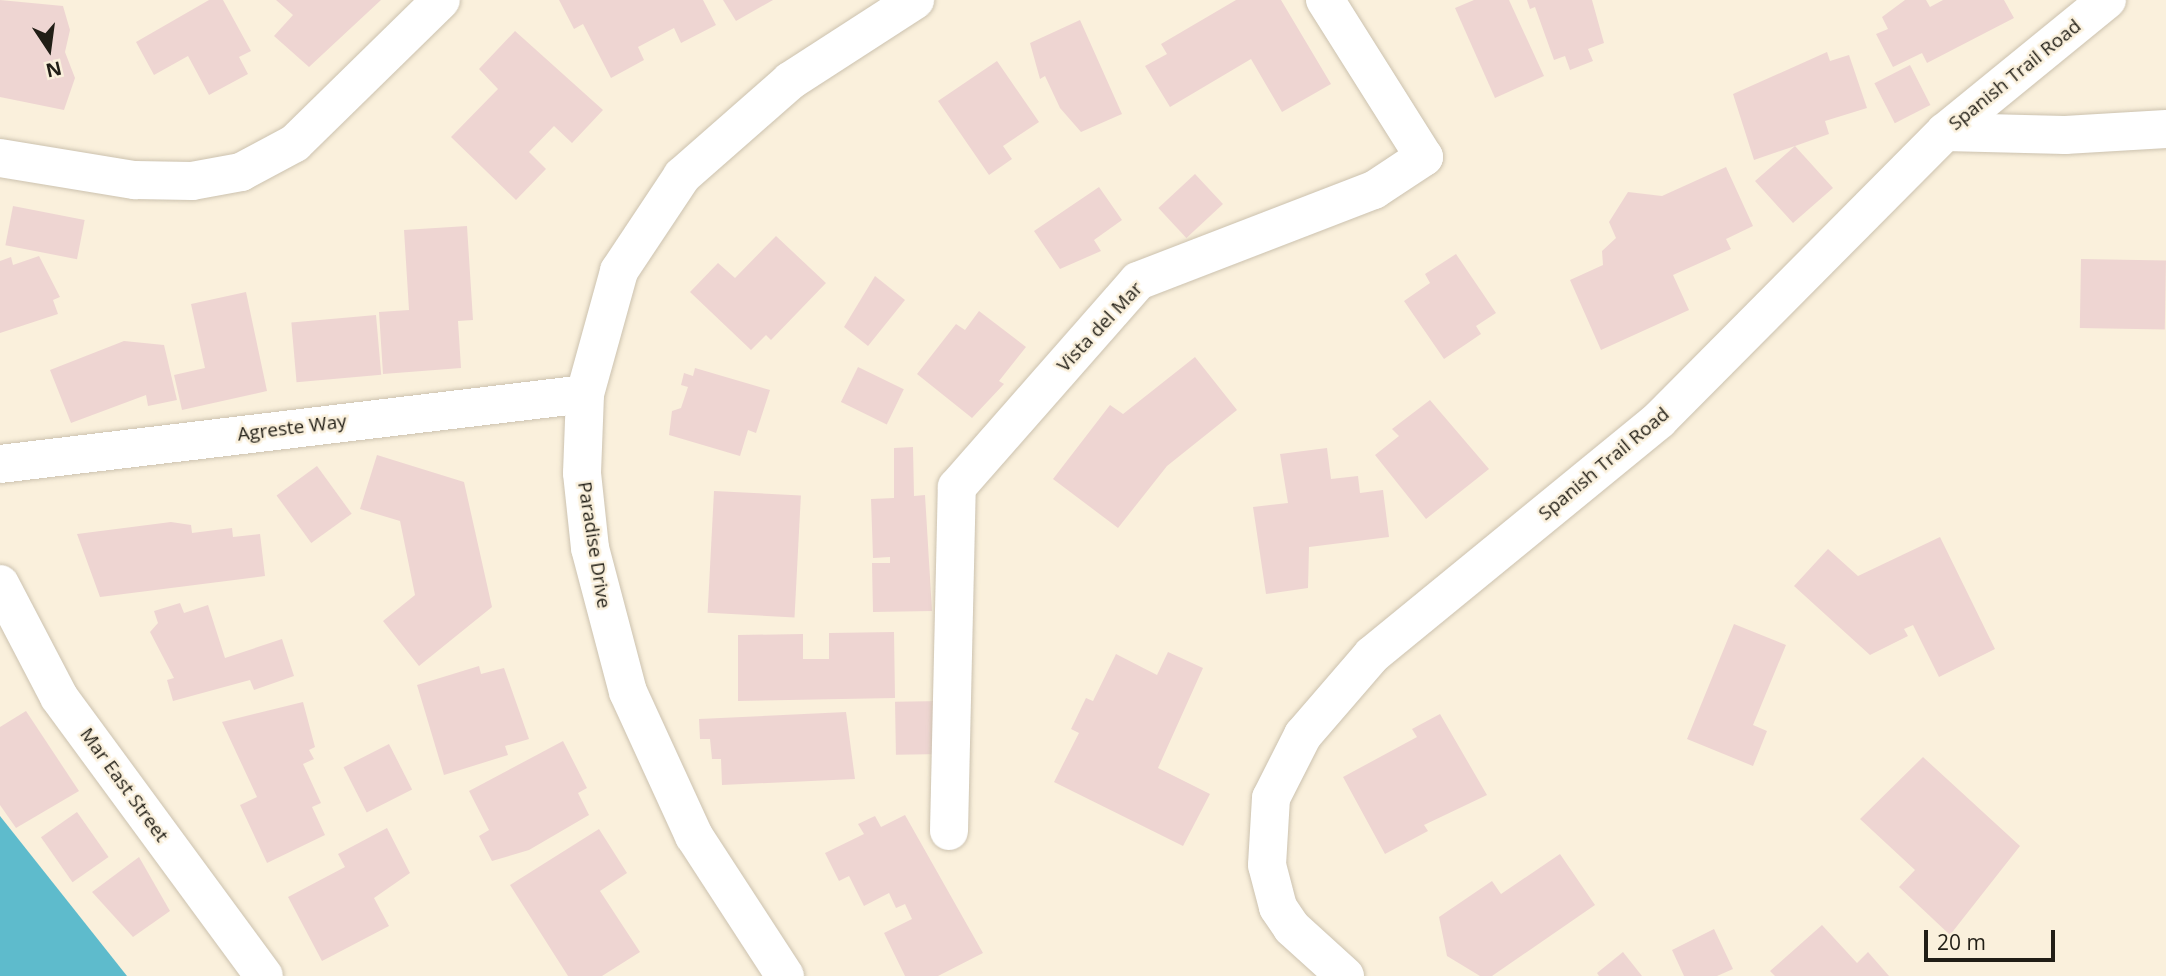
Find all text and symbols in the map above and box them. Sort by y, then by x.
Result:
north arrow [14,14,84,84]
street label: Spanish Trail Road [1944,15,2086,135]
text: N [43,55,64,84]
street label: Vista del Mar [1052,277,1148,377]
street label: Spanish Trail Road [1534,403,1674,525]
street label: Agreste Way [236,410,348,446]
street label: Paradise Drive [573,480,615,610]
street label: Mar East Street [75,724,173,846]
scale bar [1928,916,2059,960]
text: 20 m [1937,928,1986,956]

